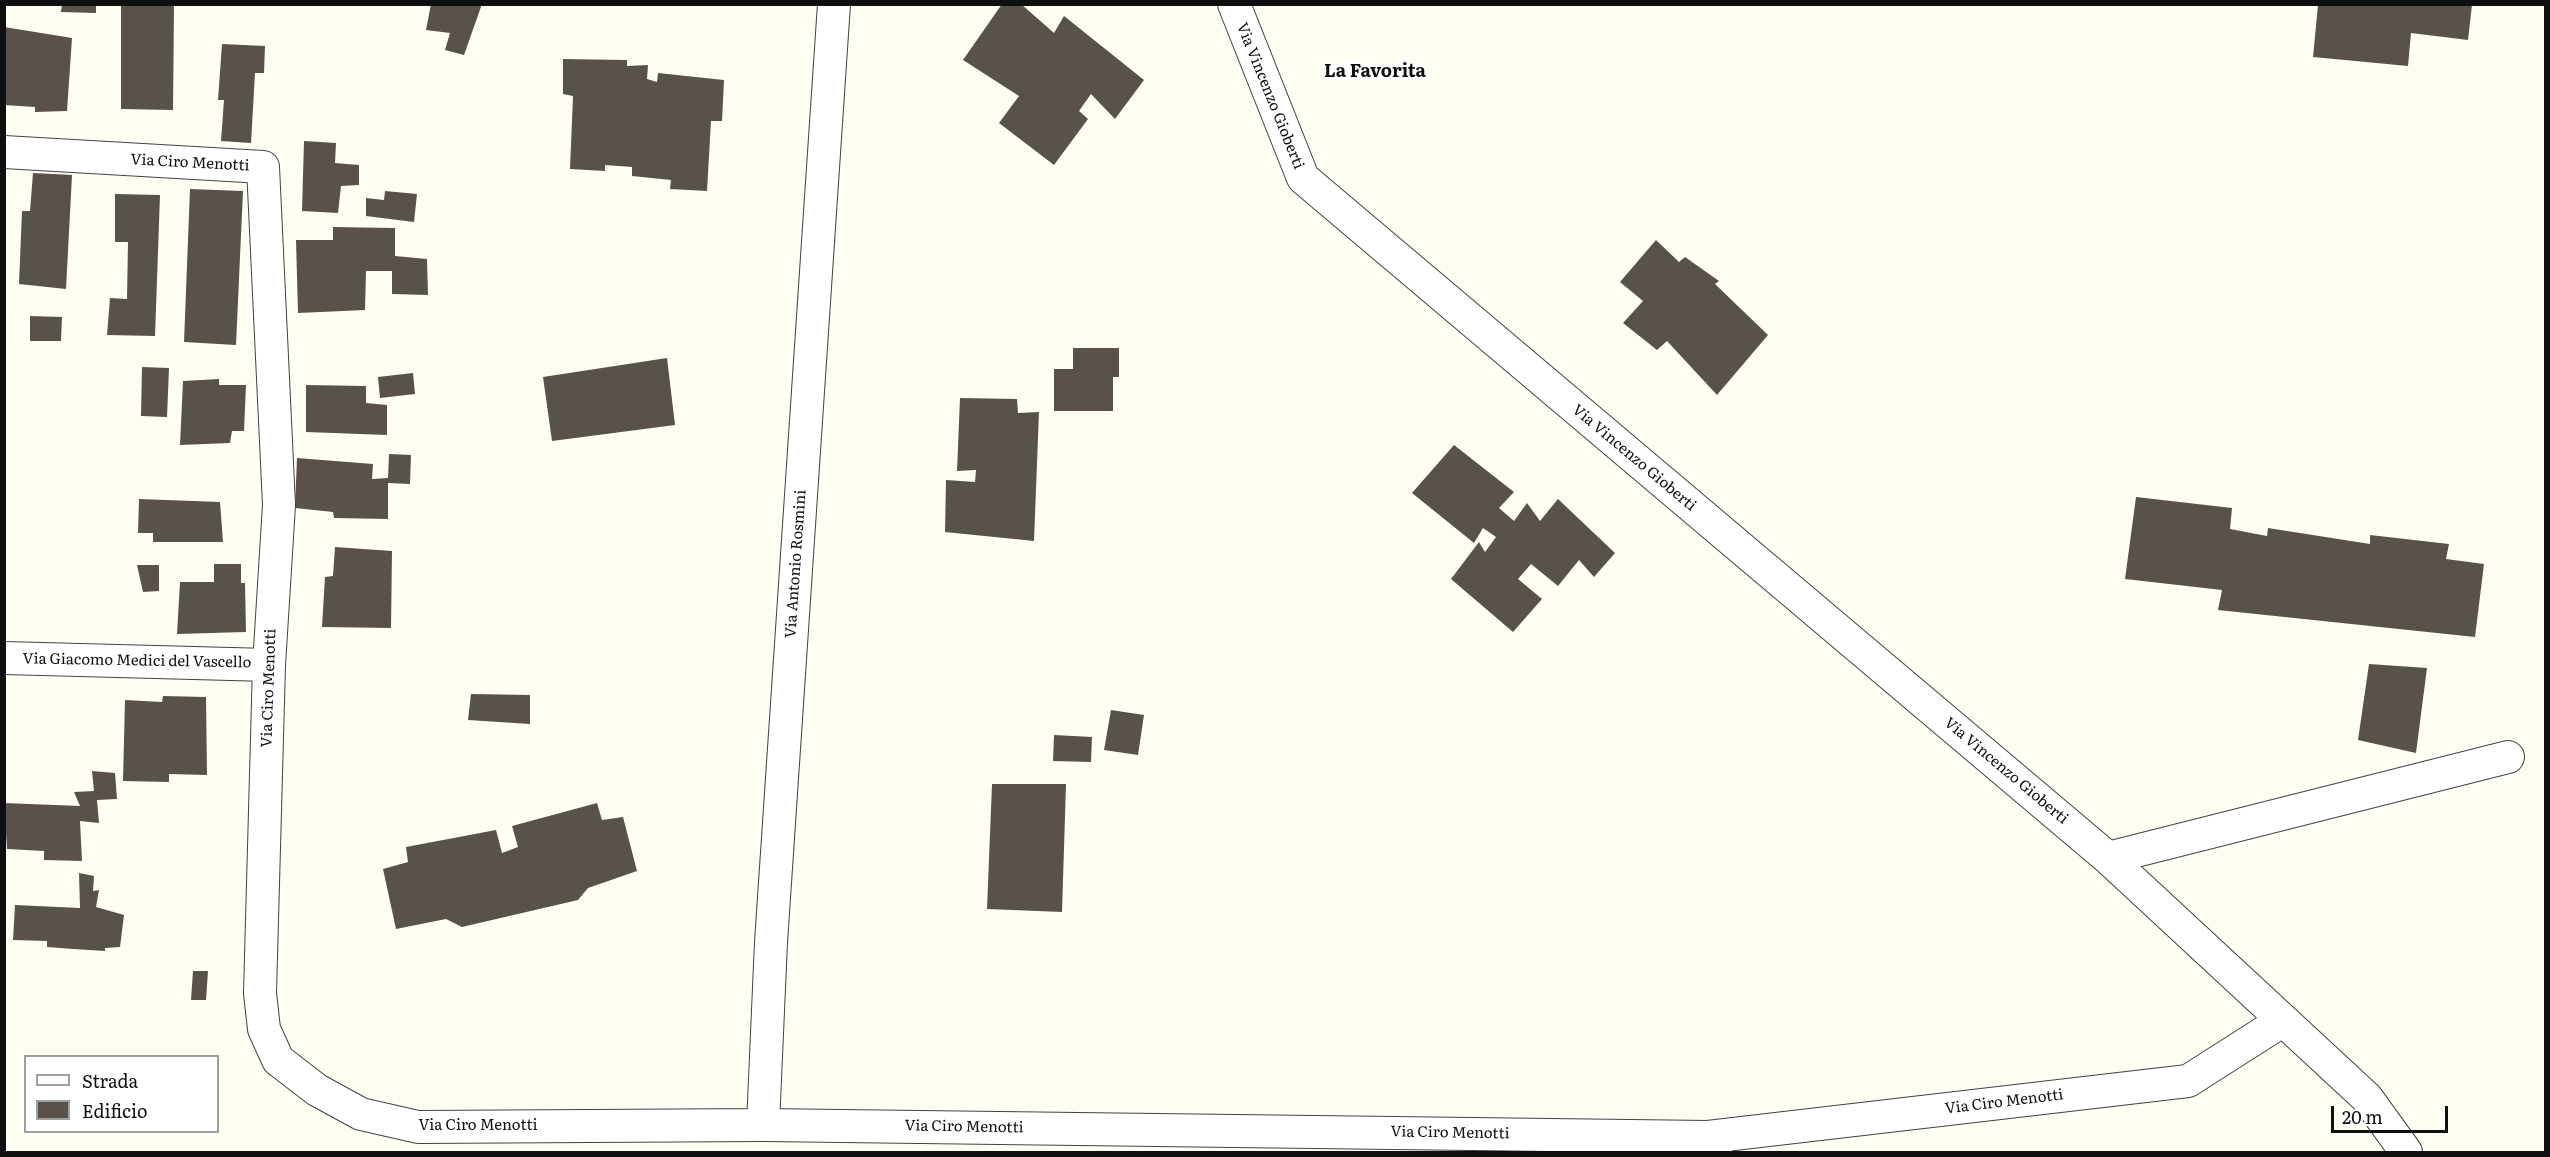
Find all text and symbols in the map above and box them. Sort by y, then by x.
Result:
street label: Via Vincenzo Gioberti [1232,20,1308,172]
district label: La Favorita [1324,61,1426,83]
street label: Via Ciro Menotti [130,151,250,175]
street label: Via Vincenzo Gioberti [1568,401,1700,515]
street label: Via Antonio Rosmini [782,489,810,639]
street label: Via Ciro Menotti [258,628,280,748]
street label: Via Giacomo Medici del Vascello [23,650,251,672]
street label: Via Vincenzo Gioberti [1940,714,2072,828]
legend [24,1055,219,1133]
text: Strada [82,1067,138,1094]
street label: Via Ciro Menotti [1944,1086,2064,1118]
scale bar [2334,1094,2451,1132]
text: Edificio [82,1097,148,1124]
text: 20 m [2342,1103,2383,1130]
street label: Via Ciro Menotti [418,1117,538,1135]
street label: Via Ciro Menotti [904,1117,1024,1137]
street label: Via Ciro Menotti [1390,1123,1510,1143]

